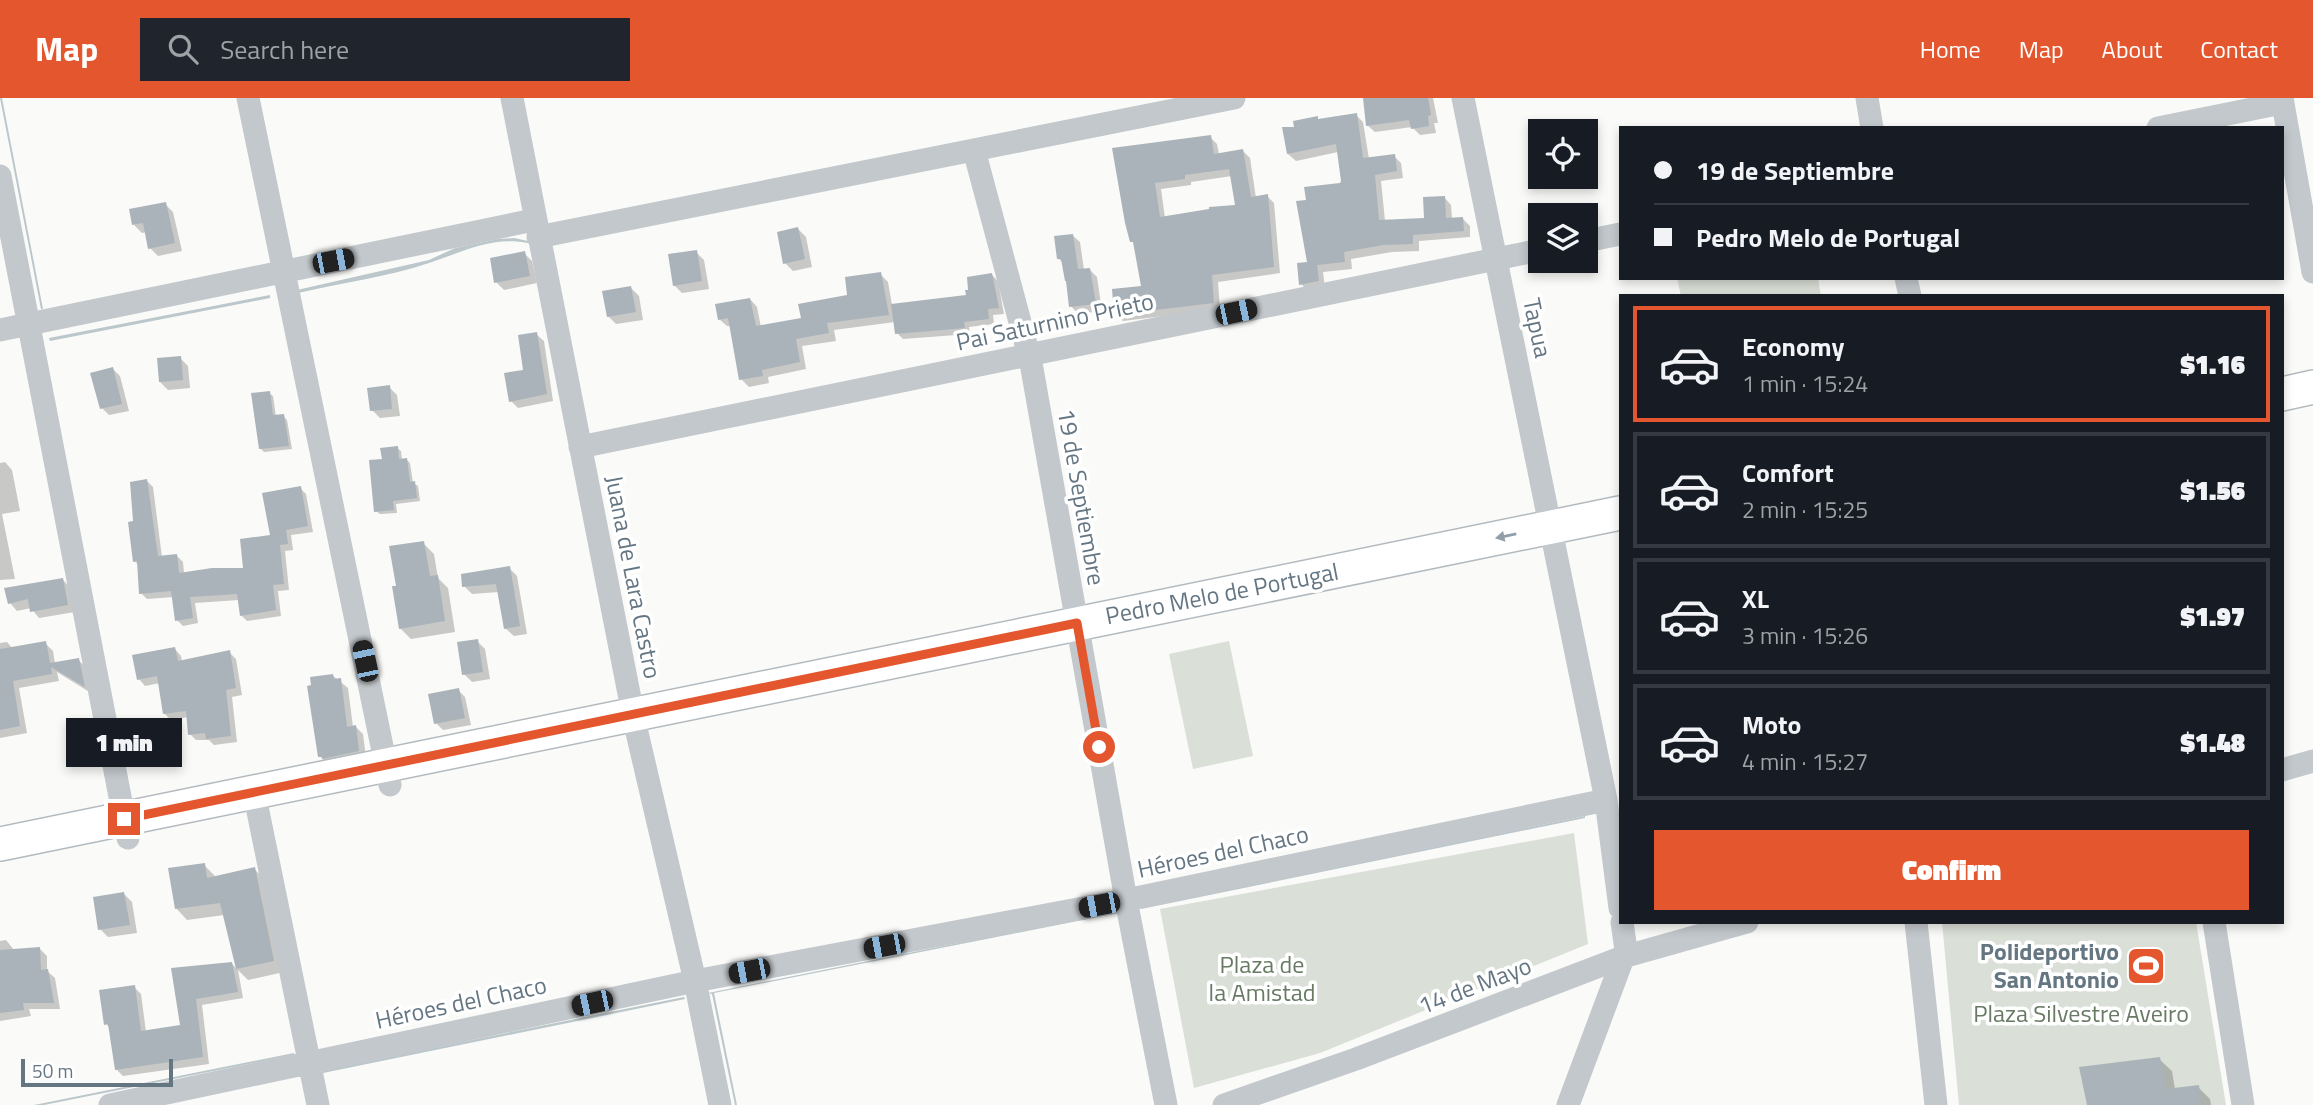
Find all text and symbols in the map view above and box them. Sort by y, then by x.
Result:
search box [140,18,630,81]
text: Map [35,24,98,74]
icon: search [164,30,202,68]
text: Search here [220,30,349,69]
text: Home [1920,31,1981,67]
text: Map [2019,31,2064,67]
text: About [2102,31,2162,67]
text: Contact [2200,31,2278,67]
map controls [1528,119,1598,273]
button: locate [1528,119,1598,189]
text: 19 de Septiembre [1696,151,1894,190]
button: layers [1528,203,1598,273]
text: Pedro Melo de Portugal [1696,218,1960,257]
car [311,247,356,275]
street label: Pai Saturnino Prieto [953,283,1157,360]
street label: Tapua [1514,295,1562,361]
car [1214,297,1259,327]
text: Economy [1742,327,1844,366]
icon: car [1658,333,1721,396]
text: $1.16 [2180,345,2245,384]
text: 1 min · 15:24 [1742,366,1868,401]
street label: 19 de Septiembre [1049,406,1115,588]
text: Comfort [1742,453,1834,492]
icon: car [1658,459,1721,522]
text: $1.56 [2180,471,2245,510]
street label: Juana de Lara Castro [597,472,671,682]
text: 2 min · 15:25 [1742,492,1868,527]
one-way arrow [1495,531,1517,542]
street label: Pedro Melo de Portugal [1102,553,1342,633]
text: XL [1742,579,1769,618]
icon: car [1658,585,1721,648]
text: $1.97 [2180,597,2245,636]
text: 3 min · 15:26 [1742,618,1868,653]
car [351,638,380,684]
text: Moto [1742,705,1801,744]
icon: car [1658,711,1721,774]
callout: 1 min [66,718,182,766]
text: $1.48 [2180,723,2245,762]
text: 1 min [95,725,153,760]
route start [1083,731,1115,763]
text: 4 min · 15:27 [1742,744,1868,779]
route end [108,803,140,835]
street label: Héroes del Chaco [1134,815,1312,887]
button: Confirm [1654,830,2249,910]
car [1077,891,1122,919]
car [862,932,907,960]
place label: Polideportivo San Antonio [1980,933,2119,997]
sports icon: Polideportivo San Antonio [2125,945,2167,987]
park label: Plaza de la Amistad [1209,946,1315,1010]
street label: 14 de Mayo [1413,947,1536,1023]
car [727,957,772,985]
street label: Héroes del Chaco [372,966,550,1038]
car [570,988,615,1018]
park label: Plaza Silvestre Aveiro [1973,995,2189,1031]
scale bar [21,1056,173,1088]
text: 50 m [32,1056,73,1085]

